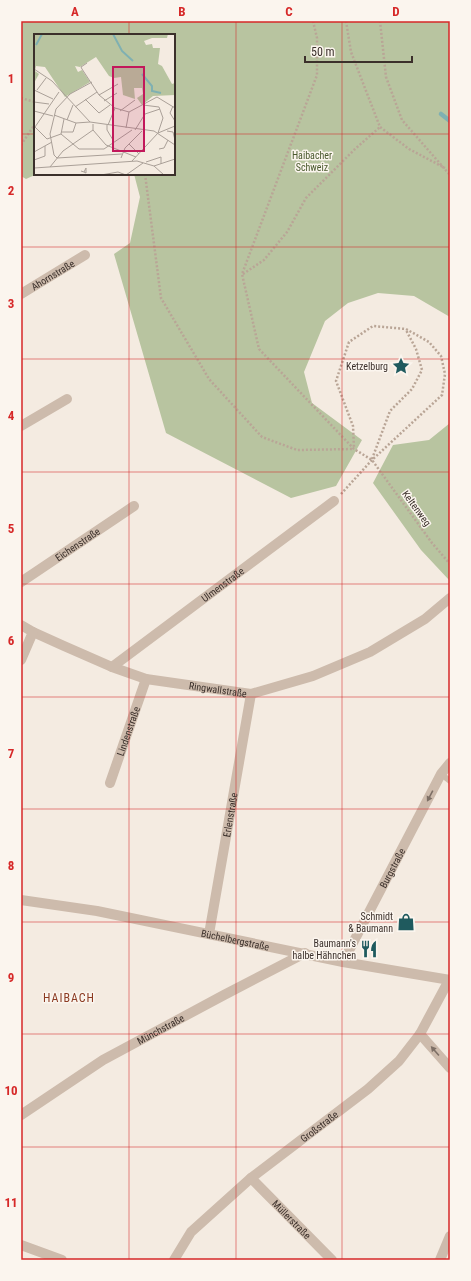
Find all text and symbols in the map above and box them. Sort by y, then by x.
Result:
text: A [71,4,79,19]
text: B [178,4,186,19]
text: C [285,4,293,19]
text: D [392,4,400,19]
inset map [34,34,175,175]
scale bar [305,38,412,64]
text: 50 m [311,45,335,59]
text: 1 [8,71,14,86]
park label: Haibacher Schweiz [292,150,332,173]
text: 2 [8,183,15,198]
street label: Ahornstraße [29,258,77,293]
text: 3 [8,296,14,311]
place icon: Ketzelburg [391,356,411,376]
place label: Ketzelburg [346,361,388,372]
text: 4 [8,408,15,423]
street label: Keltenweg [400,489,433,528]
text: 5 [8,521,15,536]
street label: Eichenstraße [53,525,102,563]
street label: Ulmenstraße [199,565,246,604]
text: 6 [8,633,15,648]
street label: Ringwallstraße [188,680,248,699]
street label: Lindenstraße [115,705,142,757]
text: 7 [8,746,15,761]
one-way arrow [426,790,433,802]
street label: Erlenstraße [221,791,240,838]
street label: Burgstraße [378,846,407,890]
text: 8 [8,858,14,873]
place label: Schmidt & Baumann [348,911,393,934]
shop icon: Schmidt & Baumann [396,912,416,932]
street label: Büchelbergstraße [200,928,271,953]
place label: Baumann's halbe Hähnchen [293,938,356,961]
restaurant icon: Baumann's halbe Hähnchen [359,939,379,959]
text: 9 [8,970,14,985]
district label: HAIBACH [43,991,95,1005]
street label: Münchstraße [135,1012,186,1047]
one-way arrow [431,1046,440,1055]
text: 10 [4,1083,18,1098]
street label: Großstraße [298,1109,341,1144]
text: 11 [4,1195,18,1210]
street label: Müllerstraße [270,1198,313,1241]

